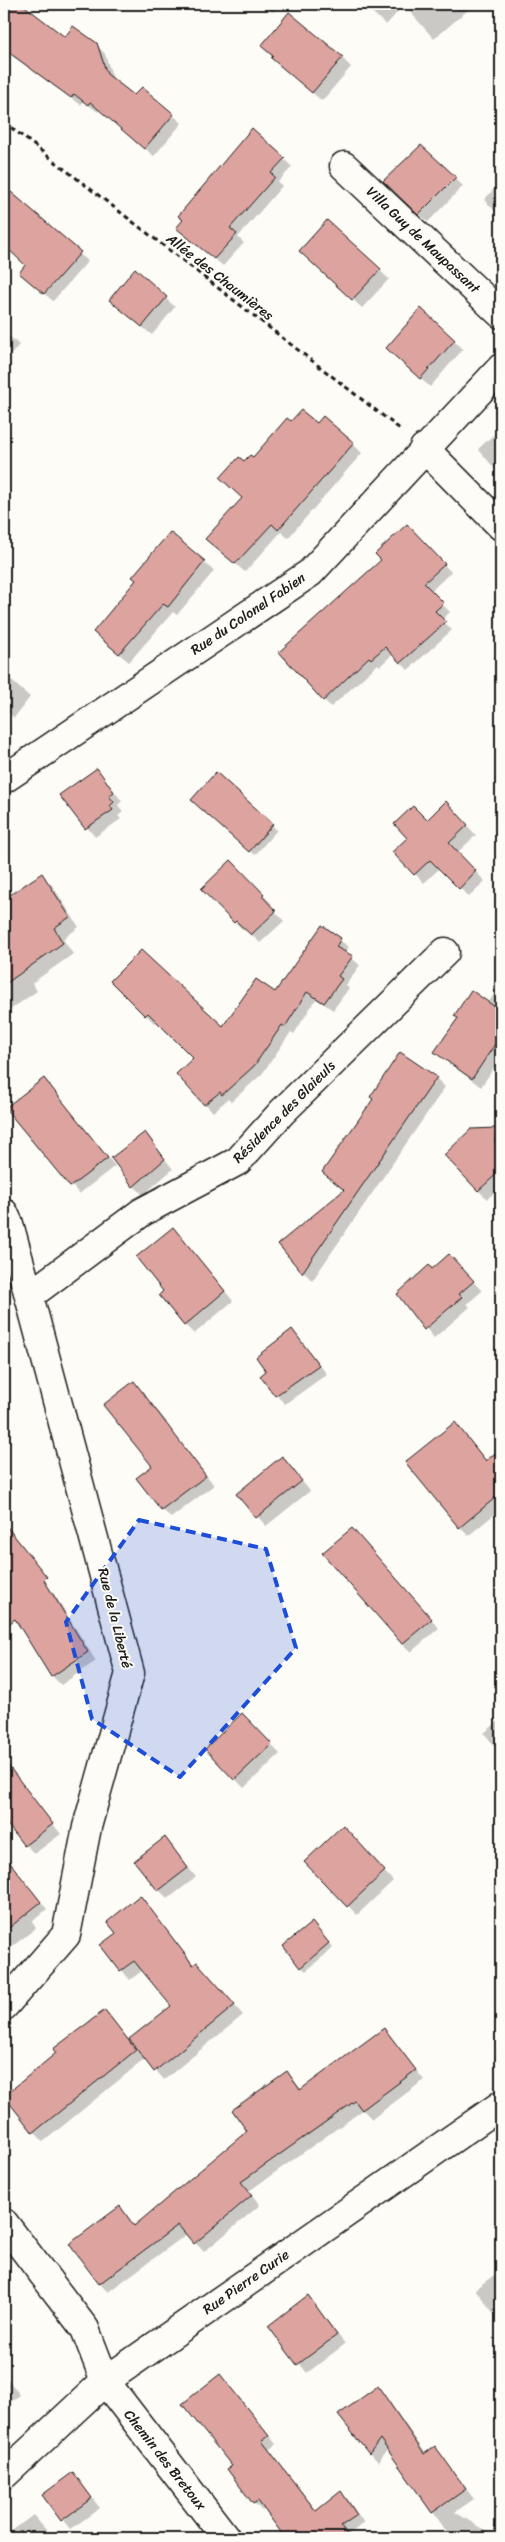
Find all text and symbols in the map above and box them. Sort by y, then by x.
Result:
street label: Villa Guy de Maupassant [360,180,487,301]
street label: Allée des Chaumières [160,226,280,328]
street label: Rue du Colonel Fabien [185,566,311,662]
street label: Résidence des Glaieuls [227,1054,342,1169]
street label: Rue de la Liberté [90,1565,140,1671]
street label: Rue Pierre Curie [197,2243,295,2321]
street label: Chemin des Bretoux [117,2404,213,2517]

